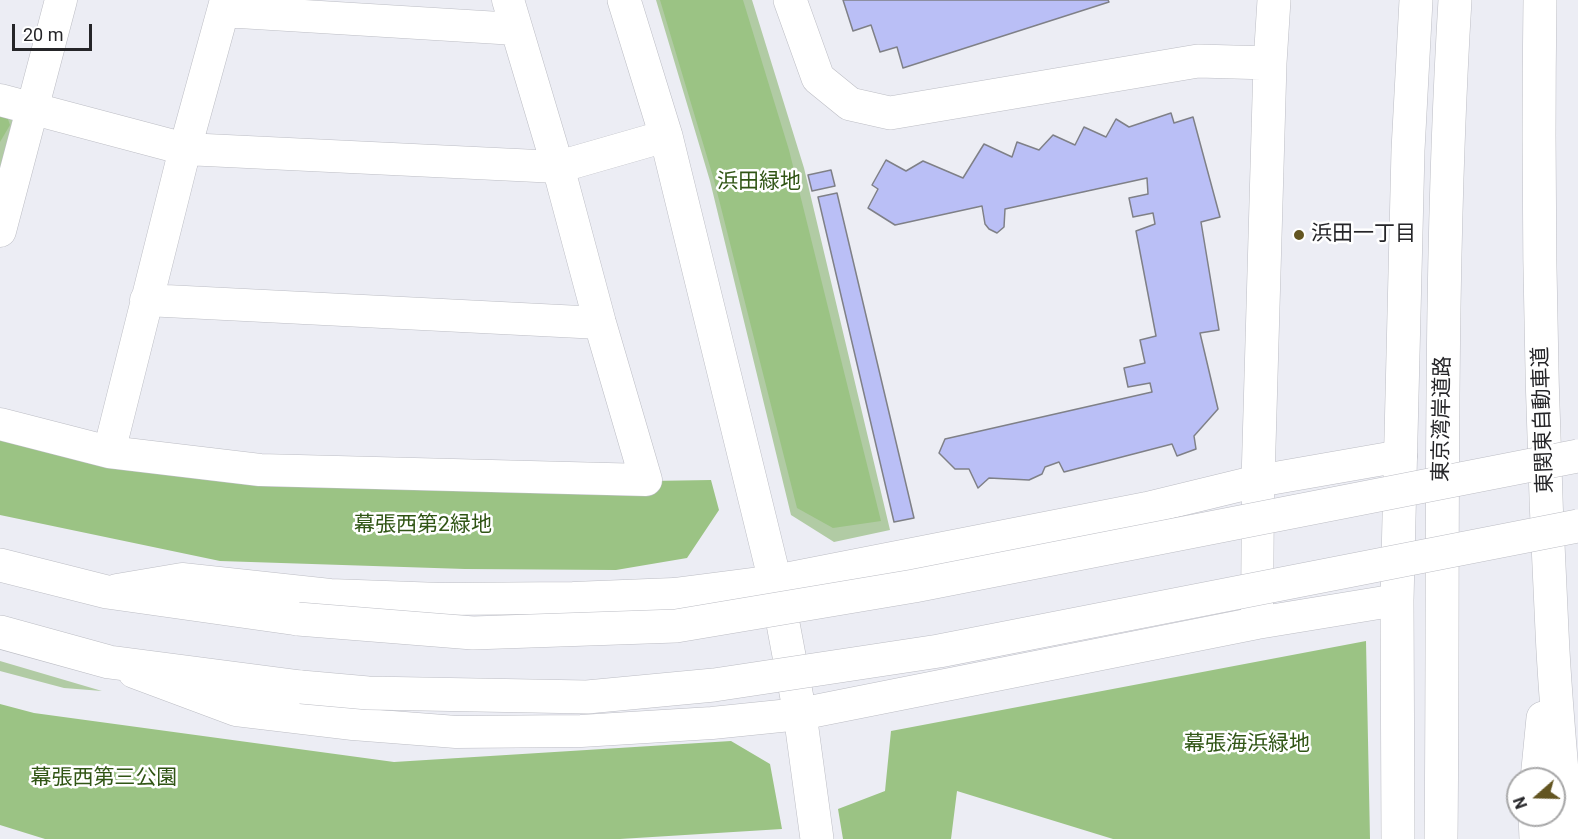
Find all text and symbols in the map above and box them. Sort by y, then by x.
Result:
scale bar [15,12,94,50]
text: 20 m [23,24,63,45]
park label: 浜田緑地 [717,170,801,196]
place label: 浜田一丁目 [1311,222,1416,248]
marker: 浜田一丁目 [1292,228,1306,242]
street label: 東関東自動車道 [1529,346,1559,494]
street label: 東京湾岸道路 [1429,356,1457,482]
park label: 幕張西第2緑地 [354,513,492,539]
park label: 幕張海浜緑地 [1184,732,1310,758]
park label: 幕張西第三公園 [31,766,177,792]
north arrow [1506,767,1566,827]
text: N [1510,794,1531,811]

